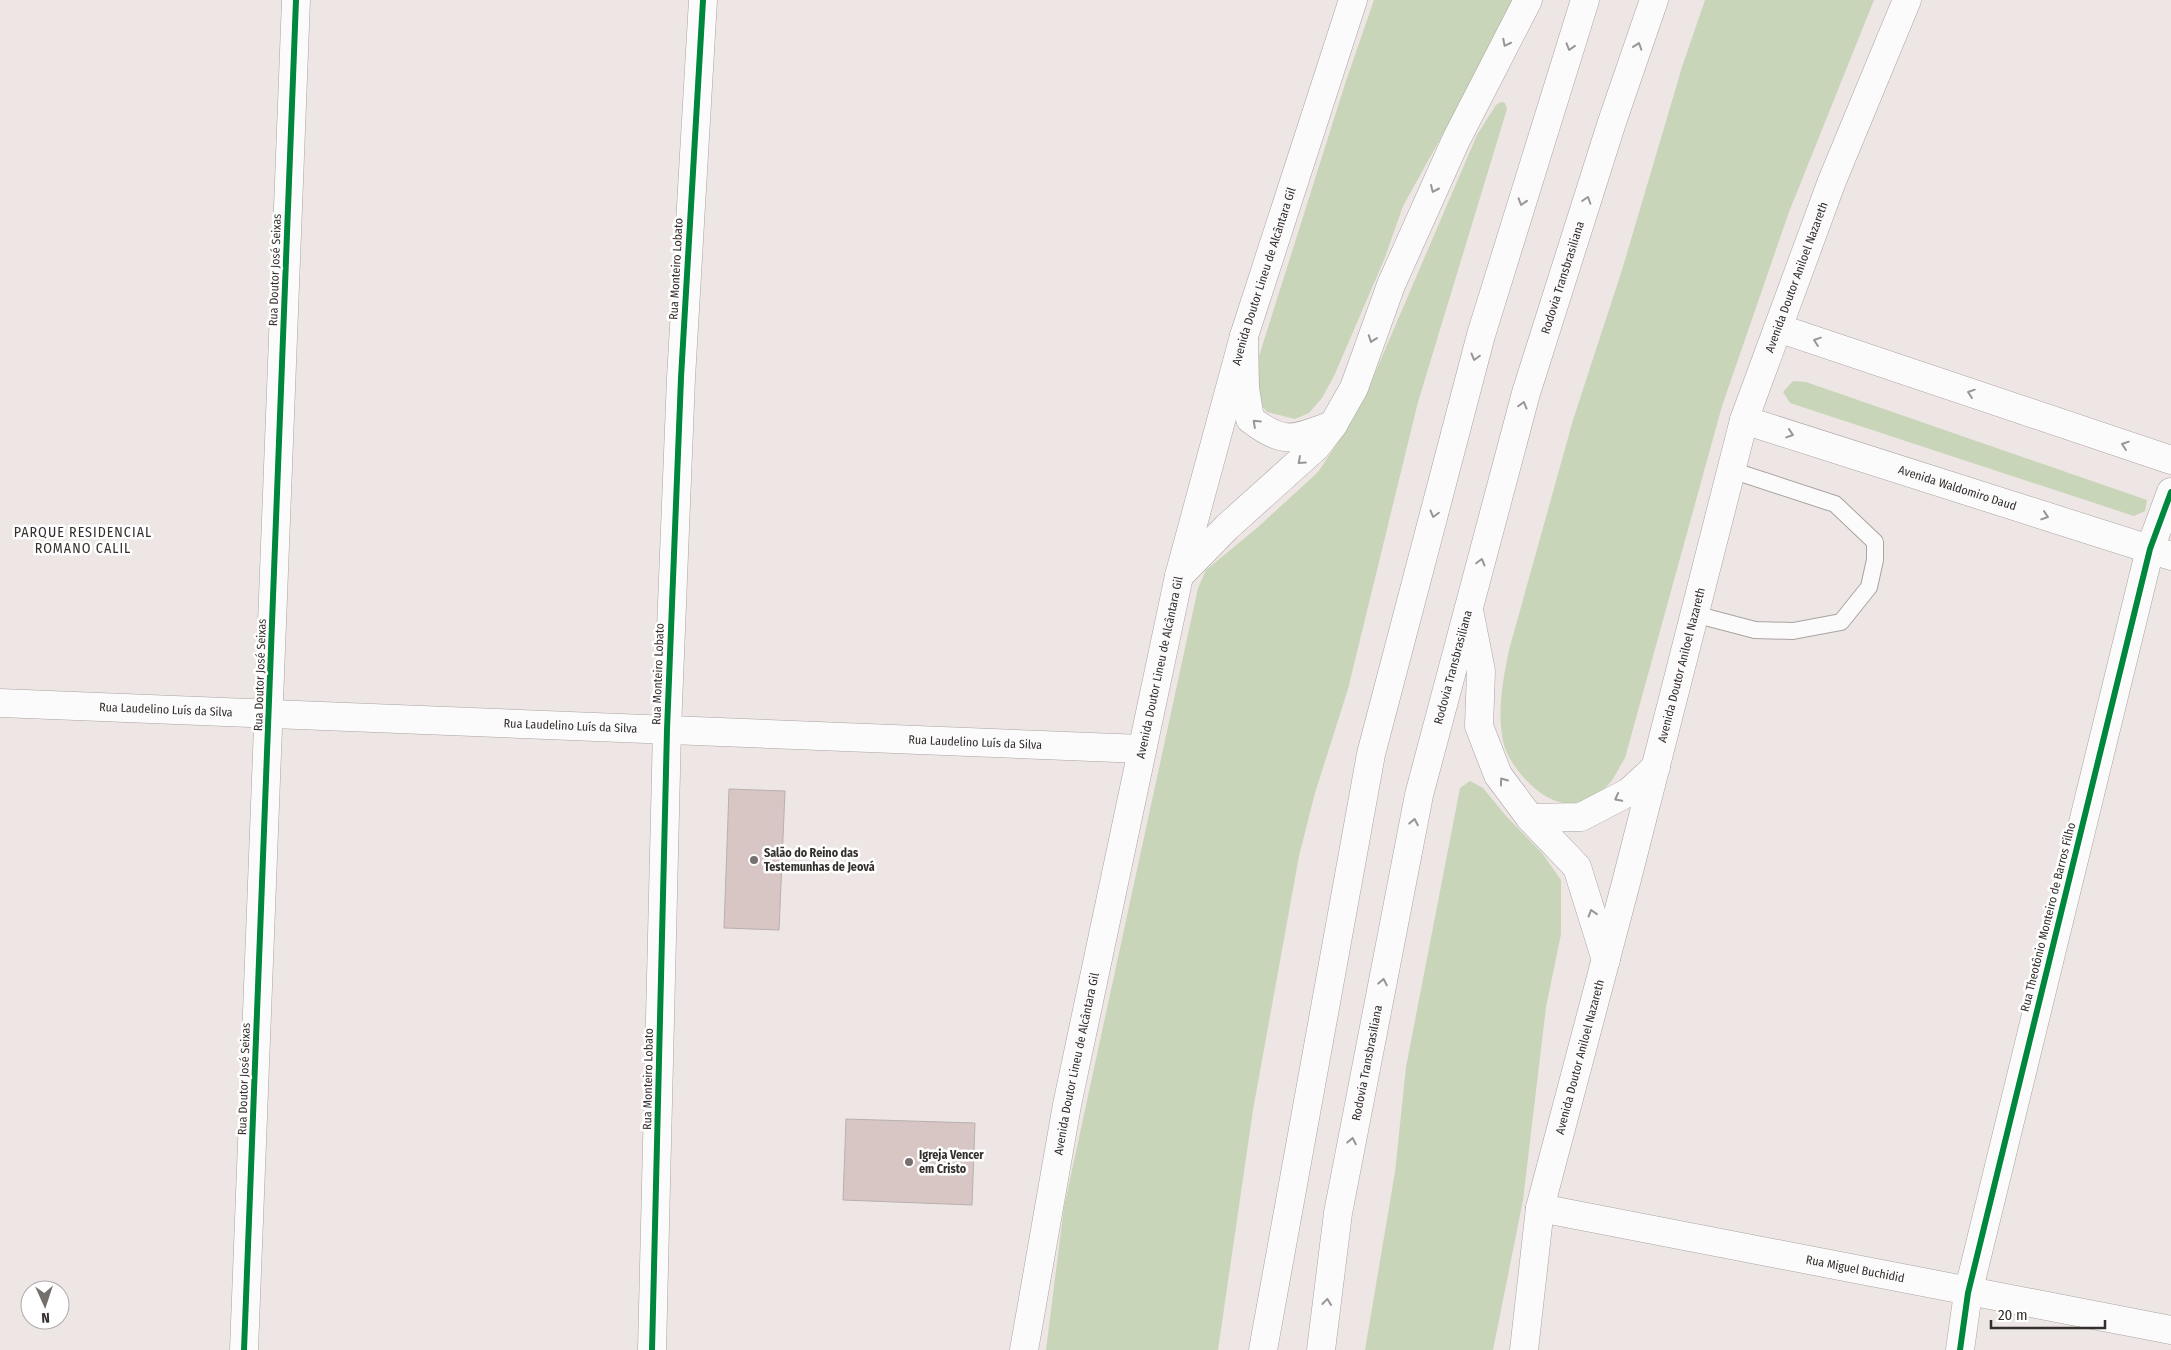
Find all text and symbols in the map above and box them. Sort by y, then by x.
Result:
one-way arrow [1502,38,1512,47]
one-way arrow [1566,42,1576,50]
one-way arrow [1632,42,1642,51]
one-way arrow [1430,184,1441,193]
street label: Avenida Doutor Lineu de Alcântara Gil [1229,186,1299,367]
one-way arrow [1518,197,1528,205]
one-way arrow [1581,197,1591,205]
street label: Avenida Doutor Aniloel Nazareth [1762,200,1831,355]
street label: Rua Doutor José Seixas [266,214,284,326]
street label: Rua Monteiro Lobato [666,218,686,320]
street label: Rodovia Transbrasiliana [1538,219,1587,336]
one-way arrow [1368,334,1378,343]
one-way arrow [1813,337,1822,347]
one-way arrow [1470,353,1481,362]
one-way arrow [1967,389,1976,399]
one-way arrow [1517,402,1527,410]
one-way arrow [1253,420,1262,429]
one-way arrow [1786,429,1794,439]
one-way arrow [2121,441,2130,451]
one-way arrow [1297,455,1306,464]
street label: Avenida Waldomiro Daud [1897,463,2018,513]
one-way arrow [1429,510,1440,519]
one-way arrow [2041,510,2049,520]
district label: PARQUE RESIDENCIAL ROMANO CALIL [14,524,152,557]
one-way arrow [1475,558,1486,567]
street label: Avenida Doutor Lineu de Alcântara Gil [1134,575,1186,760]
street label: Avenida Doutor Aniloel Nazareth [1655,586,1708,744]
street label: Rodovia Transbrasiliana [1431,609,1475,726]
street label: Rua Doutor José Seixas [251,619,269,731]
street label: Rua Monteiro Lobato [649,623,667,725]
street label: Rua Laudelino Luís da Silva [99,700,233,719]
street label: Rua Laudelino Luís da Silva [503,716,638,736]
street label: Rua Laudelino Luís da Silva [908,733,1042,752]
one-way arrow [1500,777,1509,787]
one-way arrow [1614,792,1623,802]
one-way arrow [1408,818,1418,827]
street label: Rua Theotônio Monteiro de Barros Filho [2018,821,2078,1013]
place label: Salão do Reino das Testemunhas de Jeová [764,846,875,874]
marker: Salão do Reino das Testemunhas de Jeová [748,854,760,866]
one-way arrow [1587,910,1597,918]
street label: Avenida Doutor Lineu de Alcântara Gil [1051,971,1102,1156]
one-way arrow [1377,977,1387,986]
street label: Avenida Doutor Aniloel Nazareth [1553,978,1607,1136]
street label: Rodovia Transbrasiliana [1349,1004,1385,1122]
street label: Rua Doutor José Seixas [235,1023,253,1135]
street label: Rua Monteiro Lobato [640,1028,656,1130]
one-way arrow [1346,1137,1356,1146]
place label: Igreja Vencer em Cristo [919,1148,984,1176]
marker: Igreja Vencer em Cristo [903,1156,915,1168]
street label: Rua Miguel Buchidid [1805,1253,1906,1285]
north arrow [20,1280,70,1330]
one-way arrow [1321,1297,1332,1305]
scale bar [1991,1298,2105,1330]
text: 20 m [1998,1306,2028,1324]
text: N [41,1309,50,1326]

